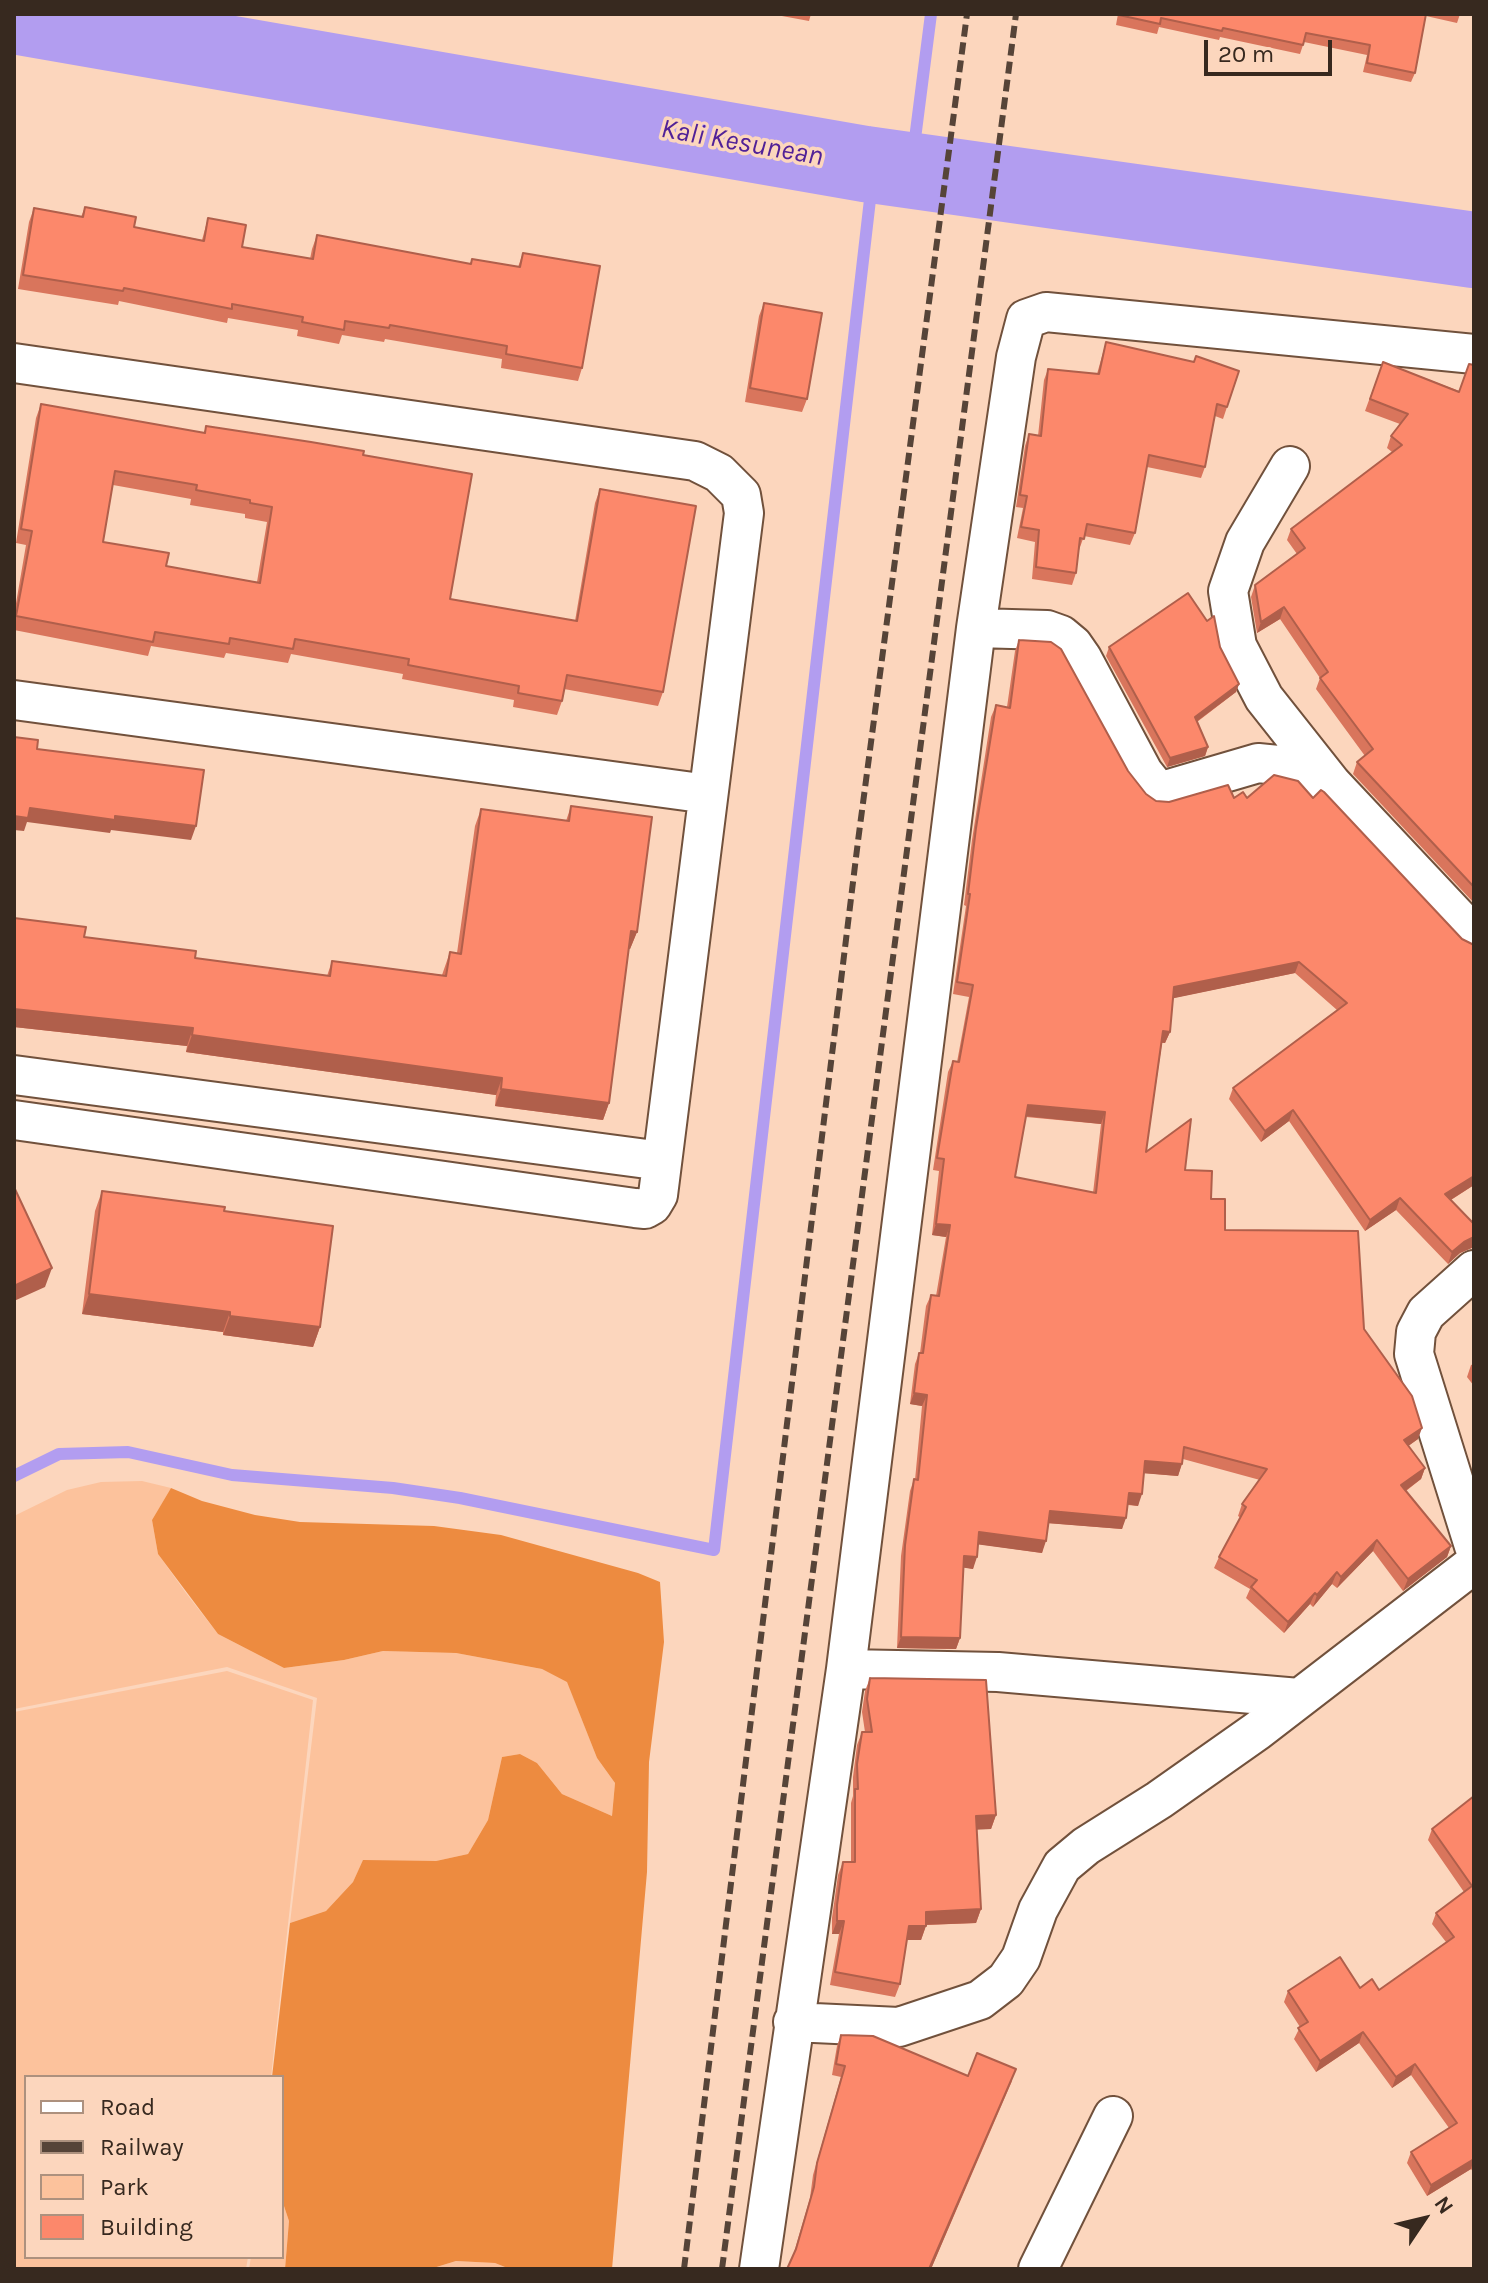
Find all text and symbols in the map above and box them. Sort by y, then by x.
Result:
scale bar [1208,24,1336,74]
text: 20 m [1218,40,1274,68]
water label: Kali Kesunean [658,112,826,174]
legend [24,2075,284,2259]
text: Road [100,2093,155,2121]
text: Railway [100,2133,184,2161]
text: Park [100,2173,149,2201]
north arrow [1384,2179,1464,2259]
text: N [1428,2191,1459,2219]
text: Building [100,2213,193,2241]

